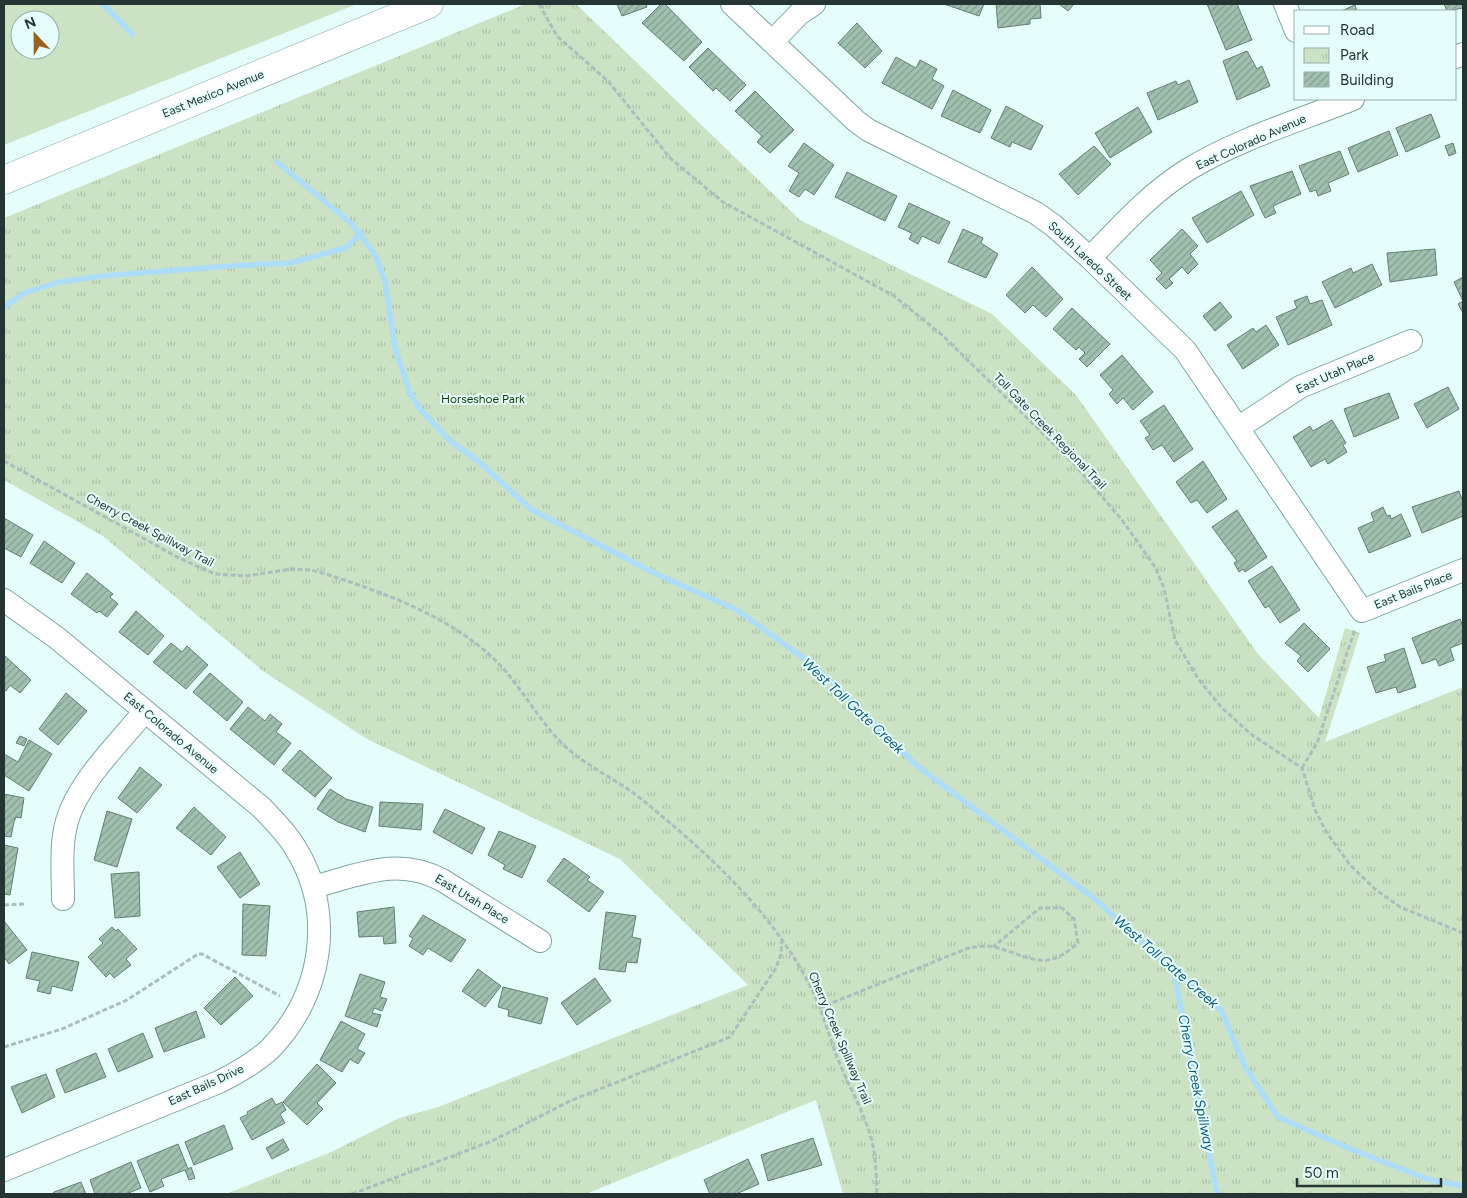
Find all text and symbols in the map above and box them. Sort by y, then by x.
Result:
north arrow [10,10,60,60]
legend [1294,10,1457,100]
text: N [22,14,39,33]
text: Road [1340,21,1375,39]
text: Park [1340,46,1369,64]
street label: East Mexico Avenue [160,67,266,121]
text: Building [1340,71,1394,89]
street label: East Colorado Avenue [1194,111,1309,173]
street label: South Laredo Street [1045,219,1135,304]
street label: East Utah Place [1294,349,1377,396]
street label: Toll Gate Creek Regional Trail [991,370,1109,492]
park label: Horseshoe Park [441,392,525,406]
street label: Cherry Creek Spillway Trail [84,490,216,570]
street label: East Bails Place [1372,568,1454,612]
water label: West Toll Gate Creek [799,654,908,758]
street label: East Colorado Avenue [121,689,222,777]
street label: East Utah Place [432,871,512,927]
water label: West Toll Gate Creek [1110,912,1223,1013]
street label: Cherry Creek Spillway Trail [806,970,874,1106]
water label: Cherry Creek Spillway [1174,1013,1218,1154]
street label: East Bails Drive [166,1061,246,1109]
scale bar [1297,1156,1441,1188]
text: 50 m [1304,1164,1339,1182]

